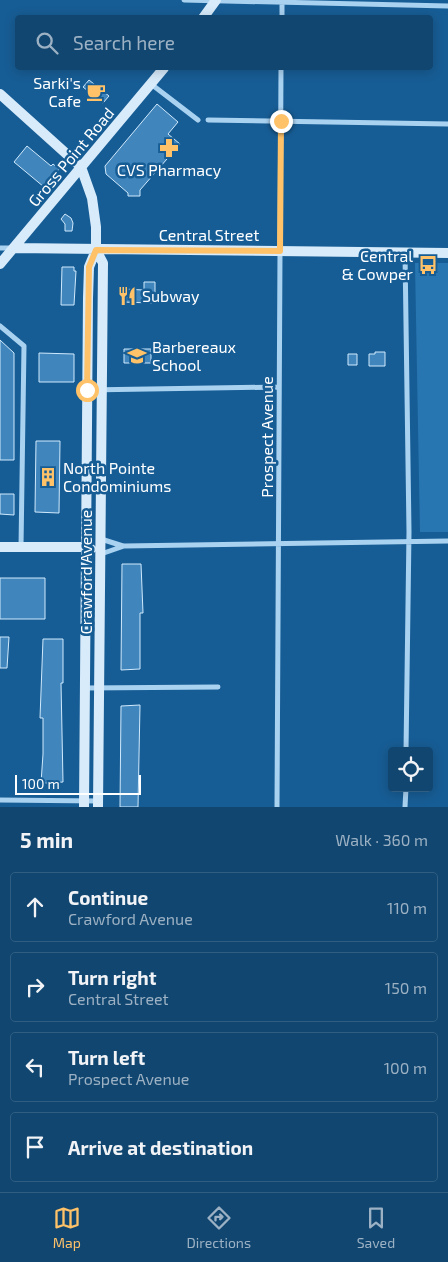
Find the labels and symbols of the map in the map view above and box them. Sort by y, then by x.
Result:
place label: Sarki's Cafe [33,73,81,110]
cafe icon: Sarki's Cafe [85,81,107,103]
street label: Gross Point Road [24,103,118,210]
route end [270,110,293,133]
pharmacy icon: CVS Pharmacy [158,137,180,159]
place label: CVS Pharmacy [117,160,222,179]
street label: Central Street [159,225,259,244]
place label: Central & Cowper [341,246,414,283]
bus stop icon: Central & Cowper [417,254,439,276]
restaurant icon: Subway [116,285,138,307]
place label: Subway [142,286,200,305]
place label: Barbereaux School [152,337,237,374]
school or university icon: Barbereaux School [126,345,148,367]
street label: Prospect Avenue [257,376,276,498]
route start [76,379,99,402]
place label: North Pointe Condominiums [63,458,171,495]
building icon: North Pointe Condominiums [37,466,59,488]
street label: Crawford Avenue [76,510,95,634]
scale bar [15,772,141,795]

